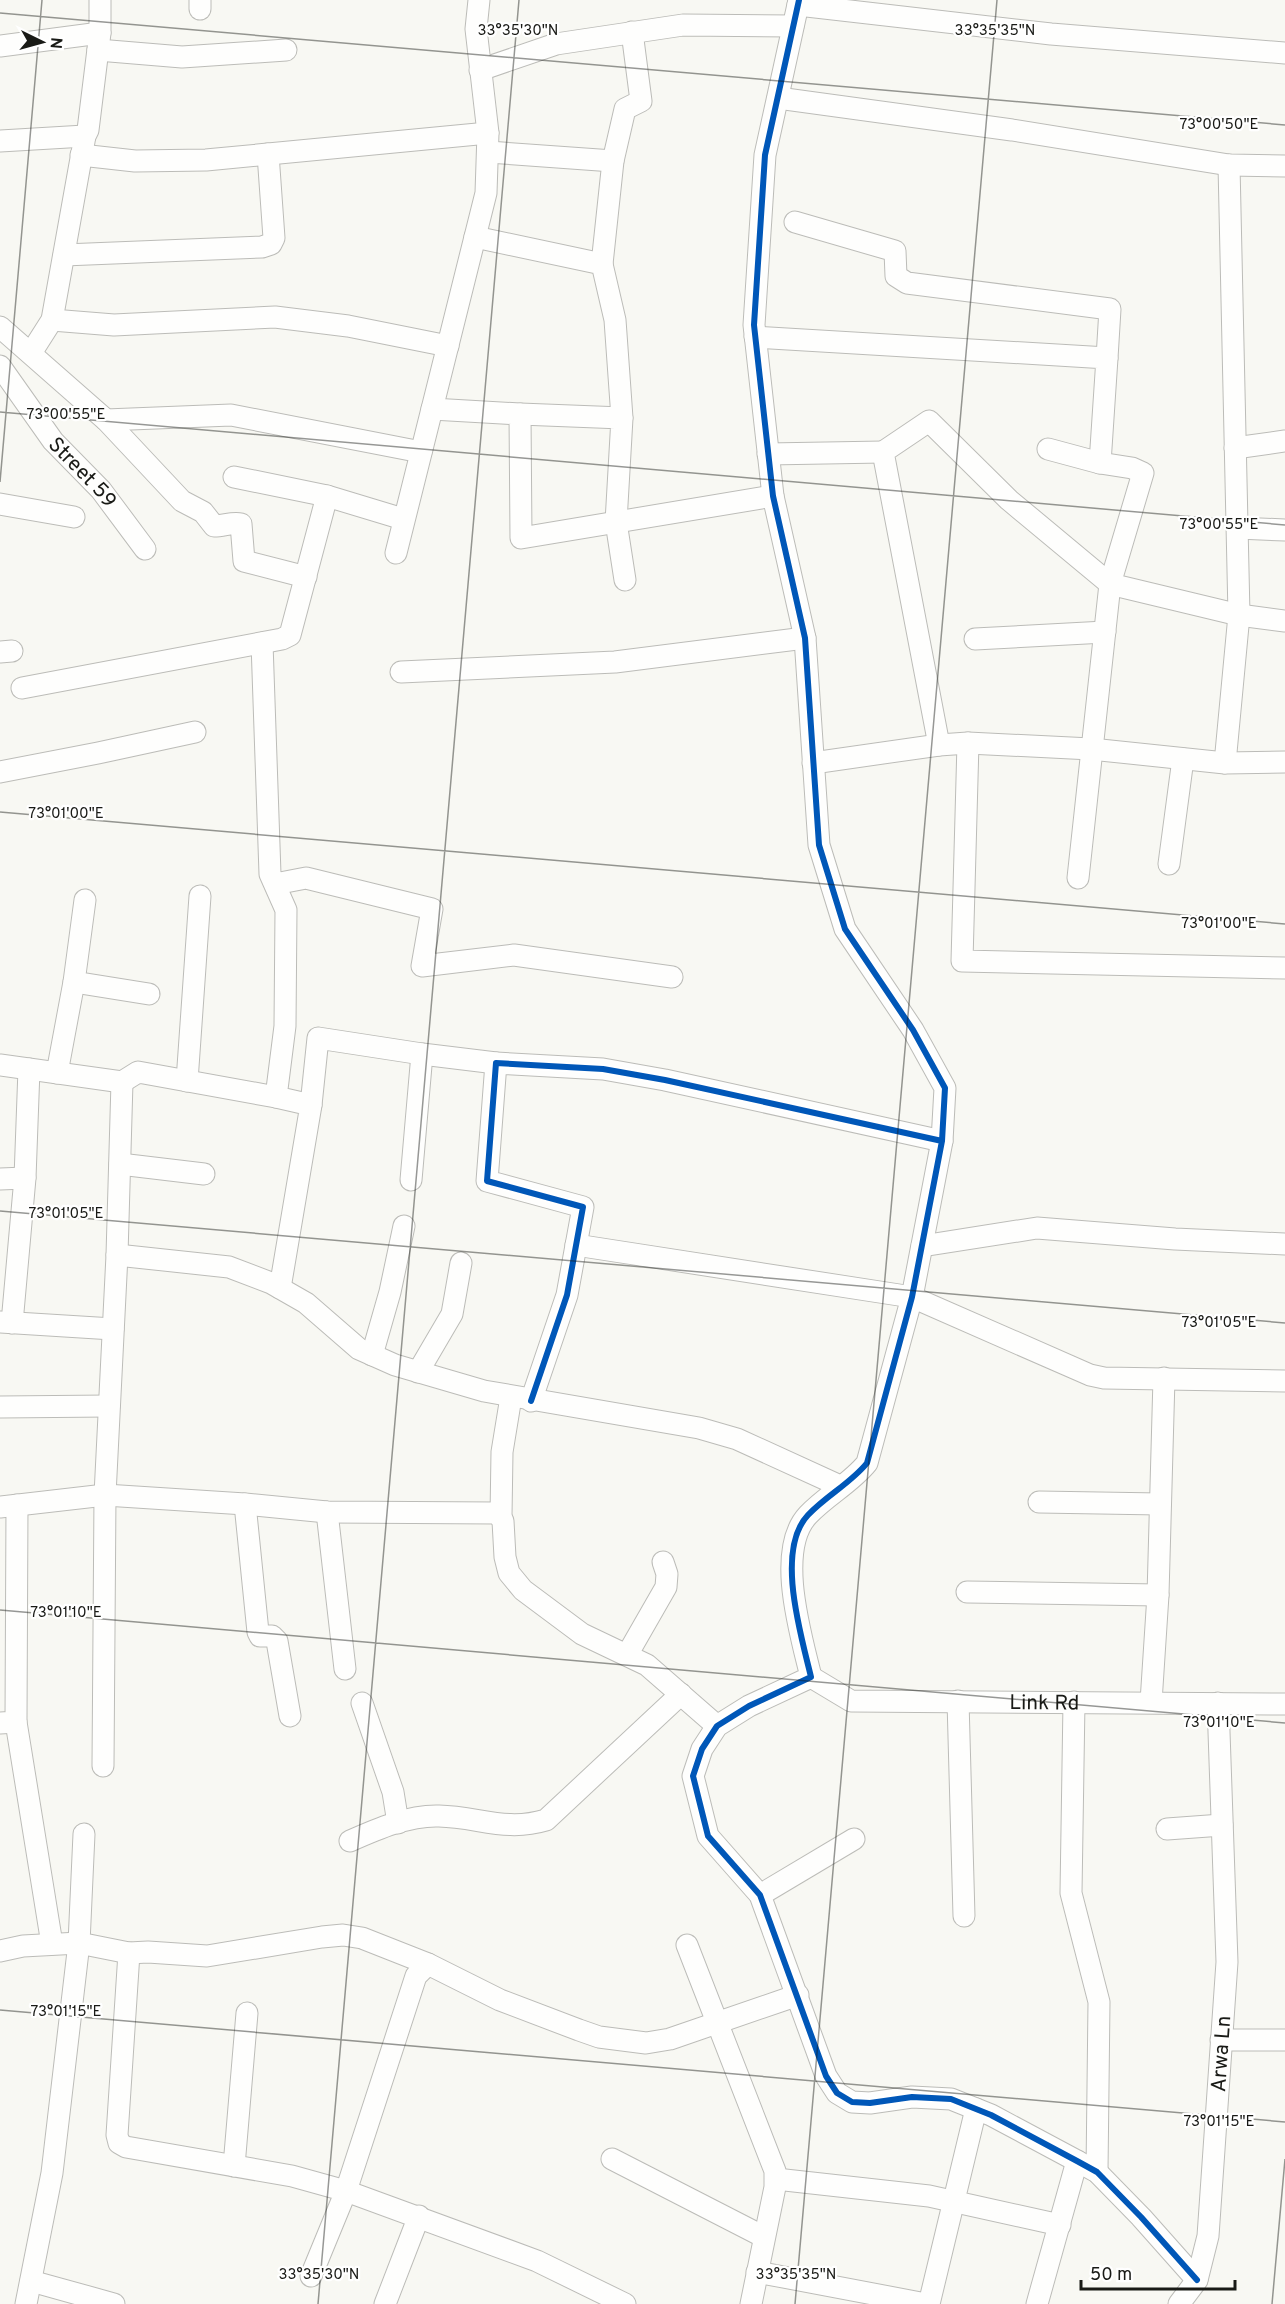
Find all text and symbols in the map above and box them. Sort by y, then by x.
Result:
north arrow [12,12,72,72]
text: 33°35'30"N [478,22,558,41]
text: 33°35'35"N [955,22,1035,41]
text: N [44,37,65,50]
text: 73°00'50"E [1179,116,1259,135]
text: 73°00'55"E [27,406,105,425]
street label: Street 59 [42,432,122,514]
text: 73°00'55"E [1180,516,1258,535]
text: 73°01'00"E [28,805,104,824]
text: 73°01'00"E [1181,915,1257,934]
text: 73°01'05"E [28,1205,104,1224]
text: 73°01'05"E [1181,1314,1257,1333]
text: 73°01'10"E [30,1604,102,1623]
street label: Link Rd [1009,1690,1080,1718]
text: 73°01'10"E [1183,1714,1255,1733]
text: 73°01'15"E [30,2003,102,2022]
street label: Arwa Ln [1206,2015,1238,2093]
text: 73°01'15"E [1183,2113,1255,2132]
scale bar [1081,2253,1236,2291]
text: 50 m [1090,2264,1132,2287]
text: 33°35'30"N [279,2266,359,2285]
text: 33°35'35"N [756,2266,836,2285]

